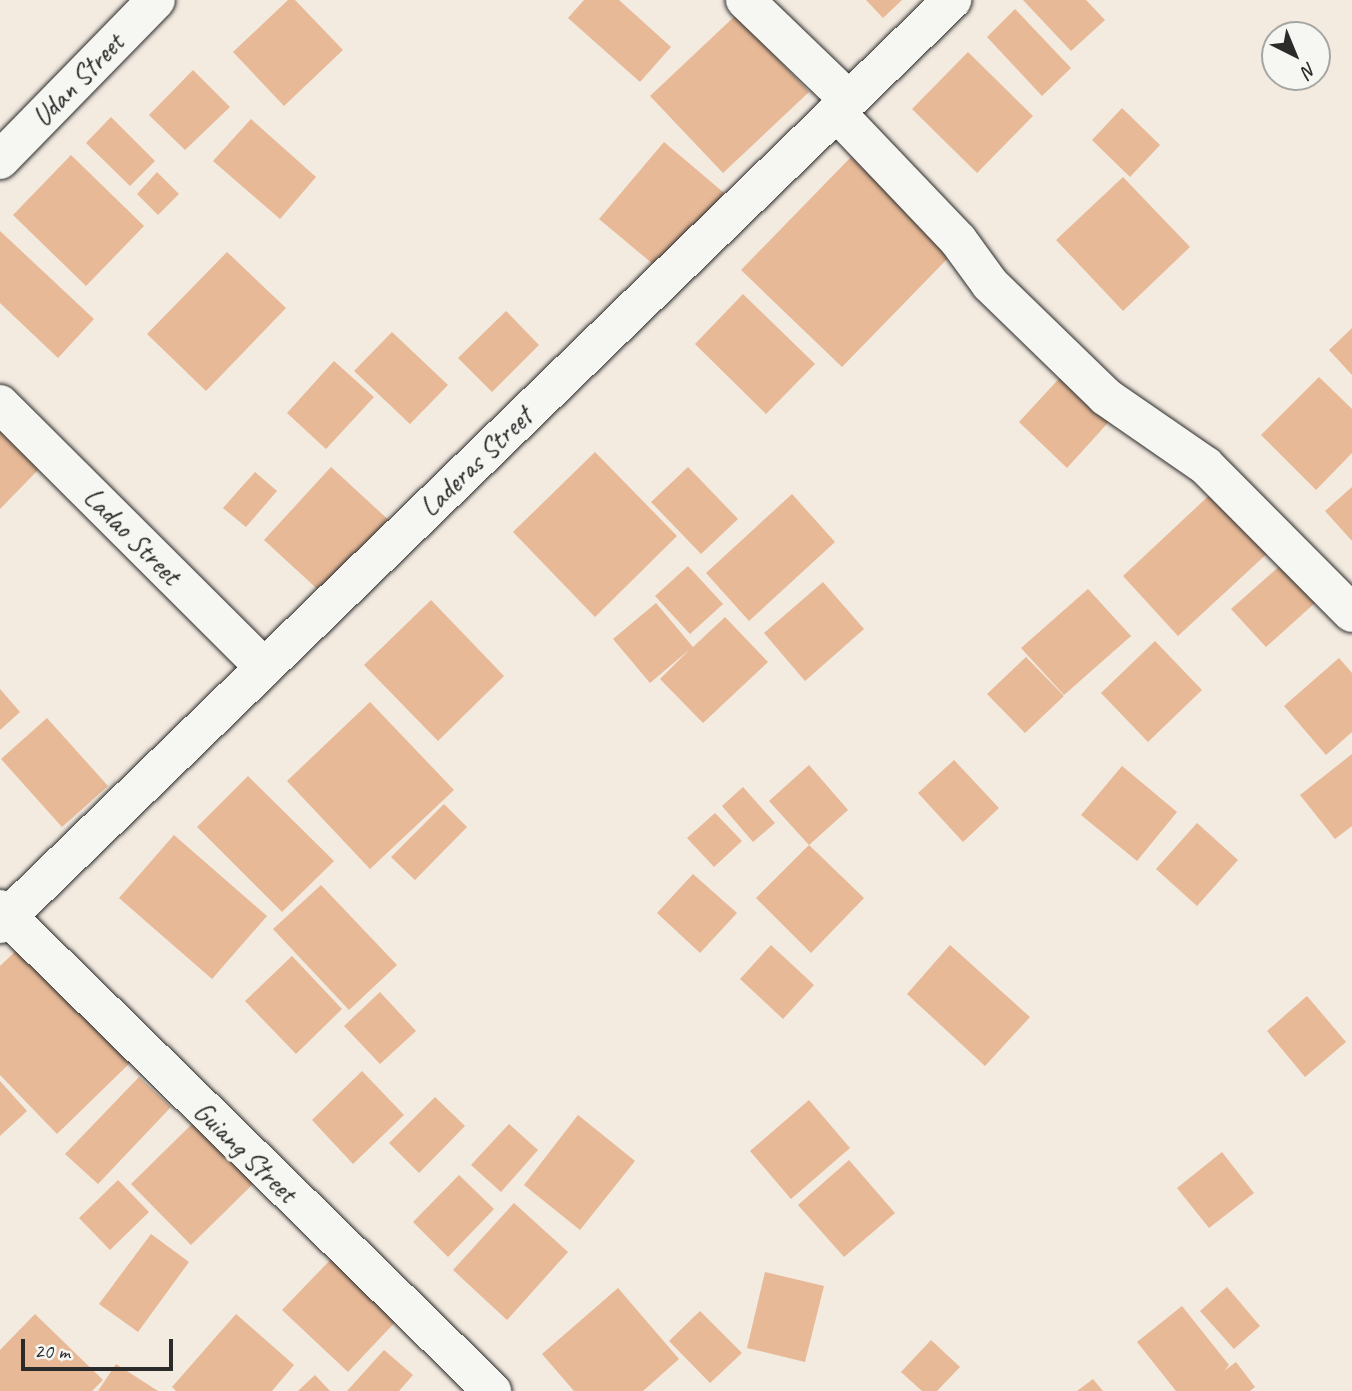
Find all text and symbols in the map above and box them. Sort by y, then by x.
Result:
north arrow [1261,21,1331,91]
street label: Udan Street [25,26,131,134]
text: N [1296,57,1321,83]
street label: Laderas Street [413,400,539,524]
street label: Ladao Street [76,480,188,592]
street label: Guiang Street [186,1094,304,1210]
scale bar [24,1324,177,1368]
text: 20 m [34,1338,70,1364]

